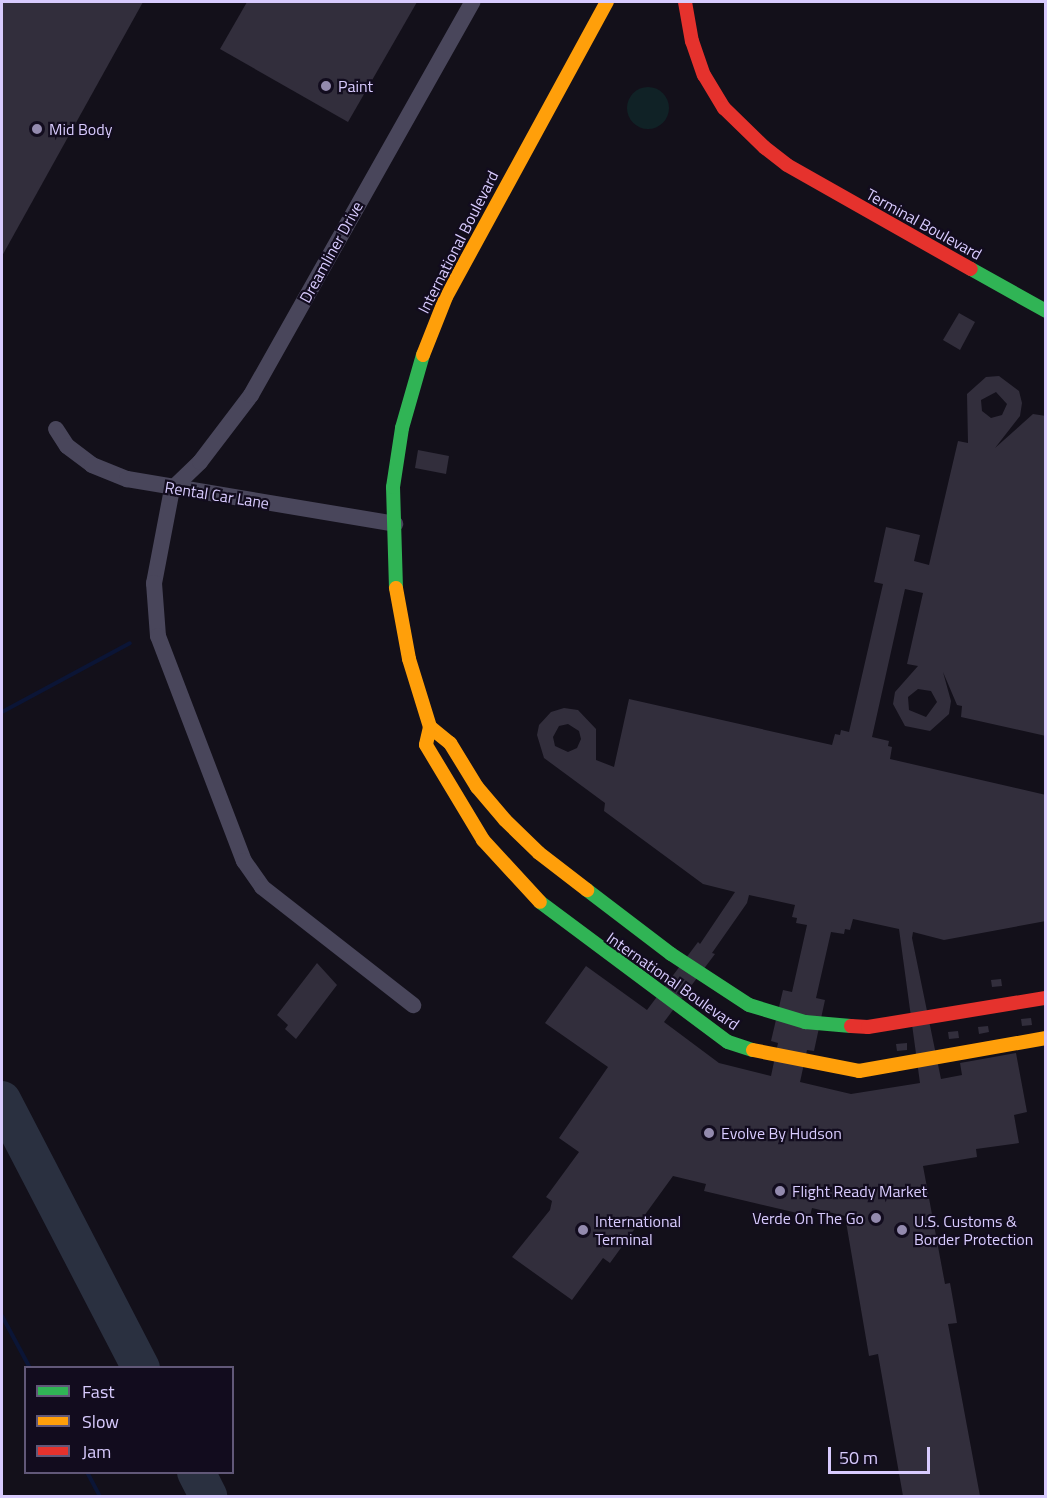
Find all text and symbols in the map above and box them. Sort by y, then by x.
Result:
place label: Paint [338,76,373,96]
marker: Paint [319,79,333,93]
place label: Mid Body [49,119,112,139]
marker: Mid Body [30,122,44,136]
street label: International Boulevard [414,167,502,317]
street label: Terminal Boulevard [863,184,985,264]
street label: Dreamliner Drive [295,198,367,306]
street label: Rental Car Lane [163,477,271,513]
street label: International Boulevard [603,928,743,1034]
place label: Evolve By Hudson [721,1123,842,1143]
marker: Evolve By Hudson [702,1126,716,1140]
place label: Flight Ready Market [792,1181,927,1201]
marker: Flight Ready Market [773,1184,787,1198]
place label: Verde On The Go [752,1208,864,1228]
place label: International Terminal [595,1211,681,1249]
marker: Verde On The Go [869,1211,883,1225]
place label: U.S. Customs & Border Protection [914,1211,1033,1249]
marker: International Terminal [576,1223,590,1237]
marker: U.S. Customs & Border Protection [895,1223,909,1237]
legend [24,1366,234,1474]
text: Fast [82,1378,115,1405]
text: Slow [82,1408,119,1435]
scale bar [831,1435,933,1473]
text: Jam [82,1438,111,1465]
text: 50 m [839,1444,878,1471]

